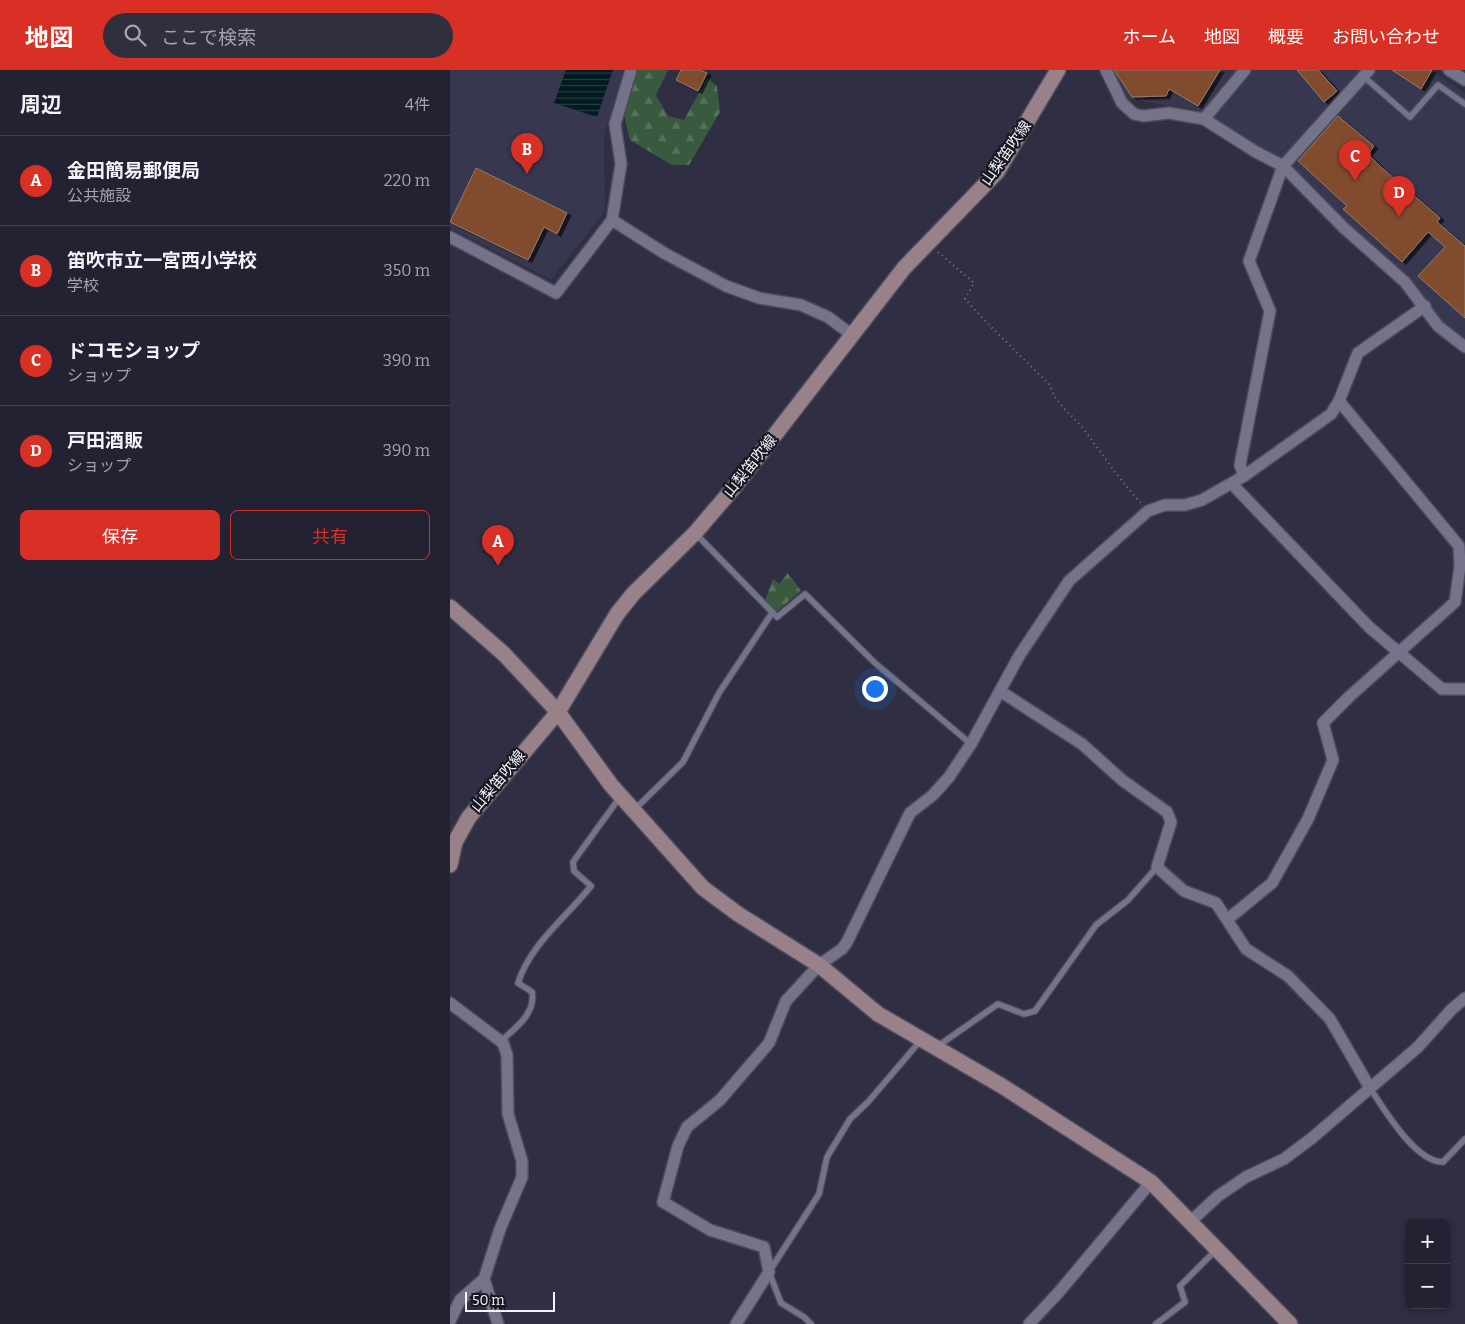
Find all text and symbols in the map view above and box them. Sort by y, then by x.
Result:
search box [103,13,453,58]
icon: search [121,21,149,49]
text: 地図 [25,24,73,52]
text: ここで検索 [161,26,256,49]
text: ホーム [1123,26,1176,48]
text: 地図 [1204,26,1240,48]
text: 概要 [1268,26,1304,48]
text: お問い合わせ [1332,26,1440,48]
text: 周辺 [20,92,62,118]
text: 4件 [405,95,430,114]
street label: 山梨笛吹線 [977,117,1035,189]
pin: B [511,133,543,174]
pin: C [1339,140,1371,181]
text: 金田簡易郵便局 [67,159,200,182]
text: A [30,171,42,190]
text: 220 m [384,171,430,190]
pin: D [1383,176,1415,217]
text: 公共施設 [67,186,131,205]
text: 笛吹市立一宮西小学校 [67,249,257,272]
text: B [31,261,41,280]
text: 350 m [384,261,430,280]
text: 学校 [67,276,99,295]
text: ドコモショップ [67,339,200,362]
text: C [31,351,41,370]
text: 390 m [383,351,430,370]
text: ショップ [67,366,131,385]
text: 戸田酒販 [67,429,143,452]
street label: 山梨笛吹線 [719,431,781,501]
text: D [30,441,42,460]
text: 390 m [383,441,430,460]
text: ショップ [67,456,131,475]
button: 保存 [20,510,220,560]
button: 共有 [230,510,430,560]
pin: A [482,525,514,566]
your location [862,676,888,702]
street label: 山梨笛吹線 [467,746,529,816]
map controls [1405,1219,1450,1309]
button: + [1405,1219,1450,1264]
button: − [1405,1264,1450,1309]
scale bar [465,1289,555,1312]
text: 50 m [472,1292,505,1309]

